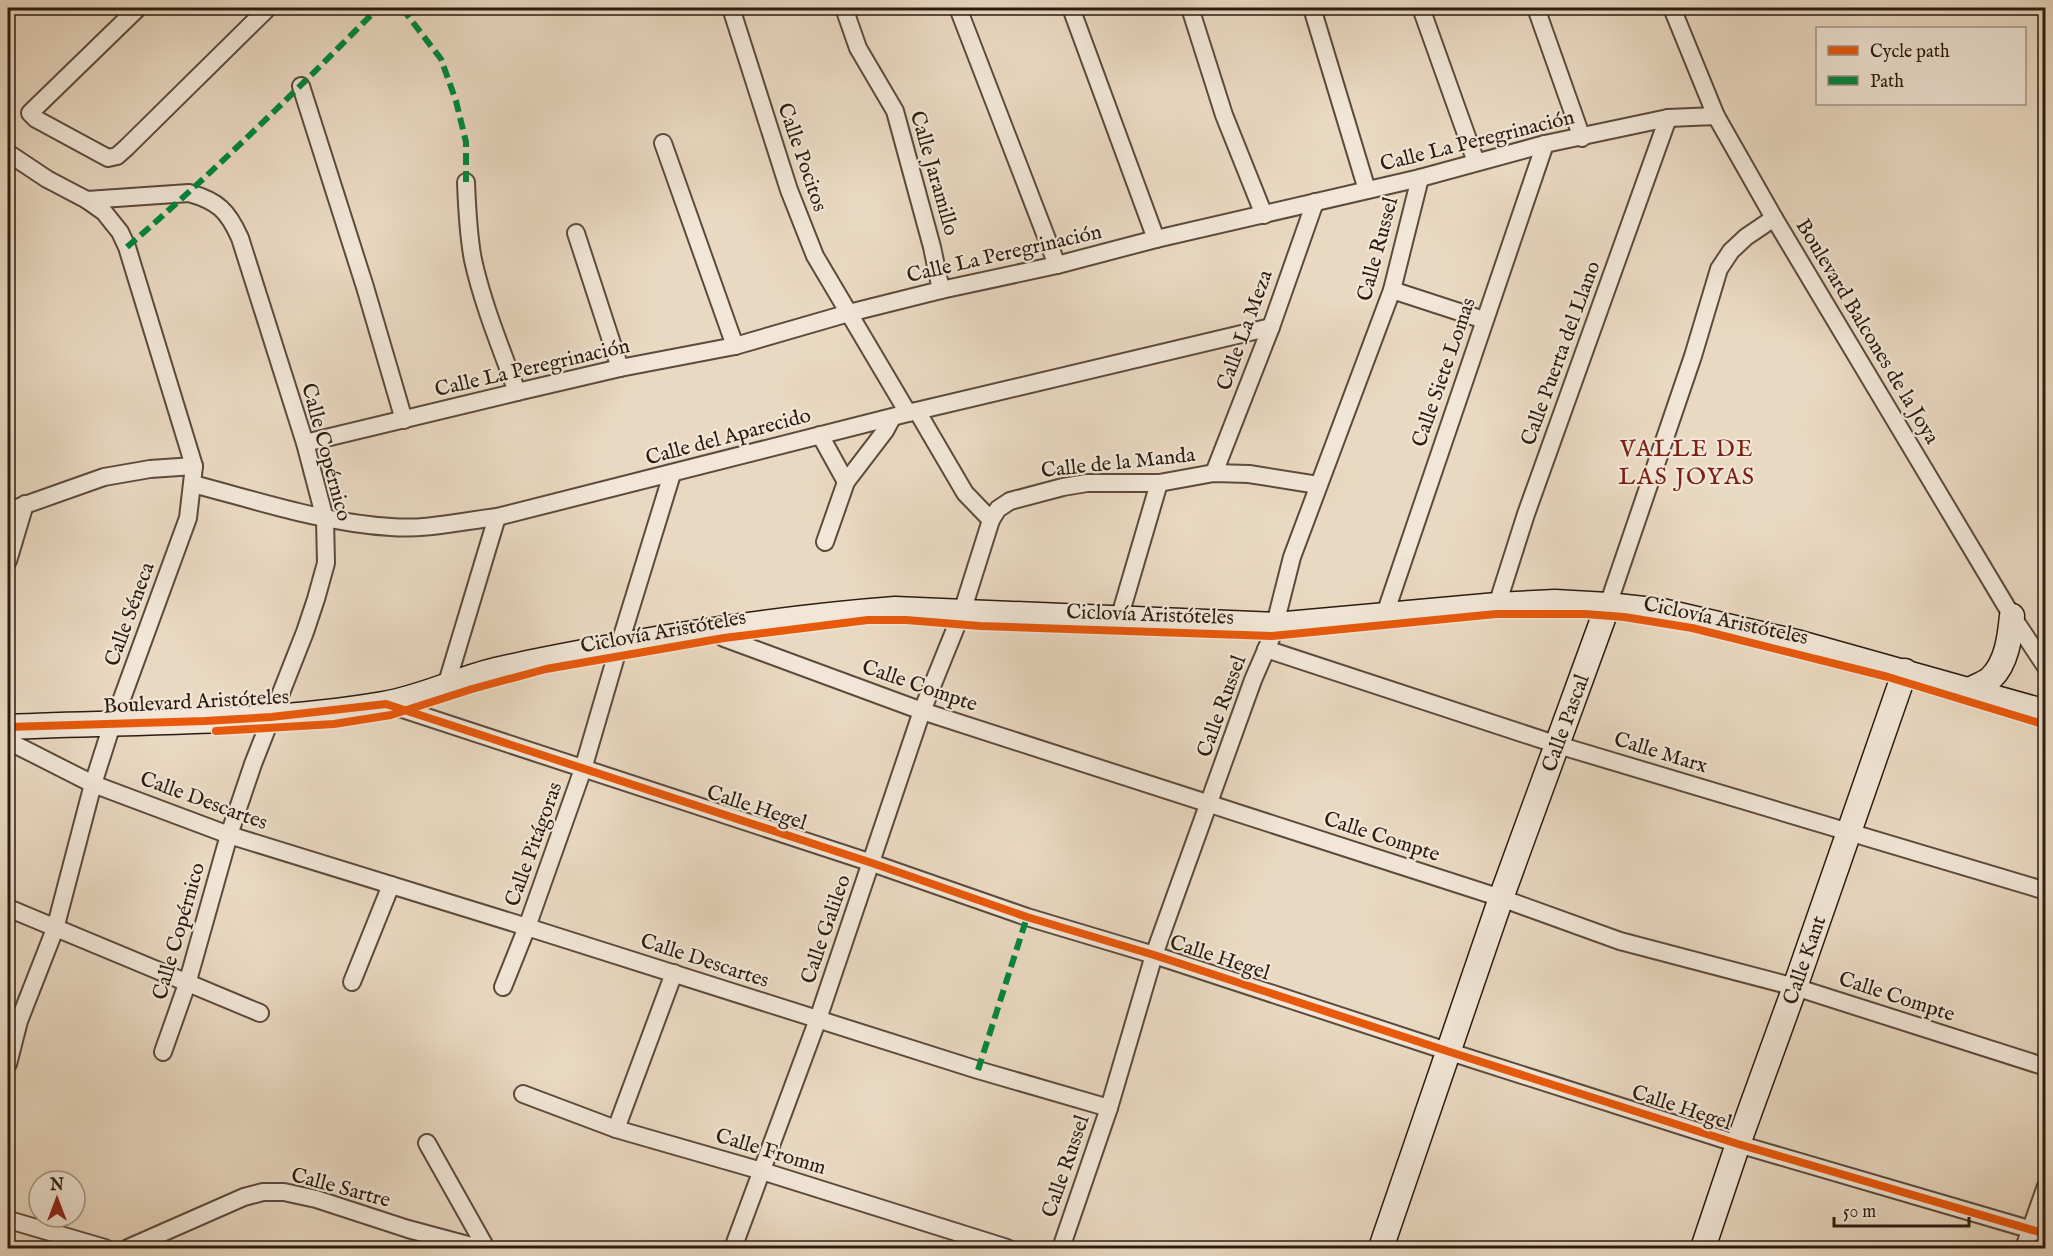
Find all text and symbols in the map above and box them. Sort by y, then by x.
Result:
legend [1816,27,2026,105]
text: Cycle path [1870,41,1950,64]
text: Path [1870,71,1904,94]
street label: Calle Pocitos [770,100,833,215]
street label: Calle La Peregrinación [1378,104,1577,179]
street label: Calle Jaramillo [903,108,964,239]
street label: Calle Russel [1352,194,1405,304]
street label: Boulevard Balcones de la Joya [1789,214,1945,450]
street label: Calle La Peregrinación [904,219,1104,290]
street label: Calle Puerta del Llano [1515,258,1607,449]
street label: Calle La Meza [1211,266,1280,394]
street label: Calle Siete Lomas [1406,294,1483,451]
street label: Calle La Peregrinación [432,333,632,404]
street label: Calle Copérnico [294,380,357,524]
street label: Calle del Aparecido [643,402,814,472]
district label: VALLE DE LAS JOYAS [1618,434,1756,493]
street label: Calle de la Manda [1040,442,1197,485]
street label: Calle Séneca [99,558,162,670]
street label: Ciclovía Aristóteles [1641,591,1811,652]
street label: Ciclovía Aristóteles [1066,599,1234,632]
street label: Ciclovía Aristóteles [578,605,748,660]
street label: Calle Russel [1191,652,1253,761]
street label: Calle Compte [858,654,981,719]
street label: Calle Pascal [1536,671,1597,776]
street label: Boulevard Aristóteles [102,684,290,721]
street label: Calle Marx [1610,726,1711,780]
street label: Calle Descartes [136,766,271,837]
street label: Calle Pitágoras [499,779,569,910]
street label: Calle Hegel [703,780,810,837]
street label: Calle Compte [1320,806,1443,869]
street label: Calle Copérnico [147,860,212,1003]
street label: Calle Galileo [795,871,858,988]
street label: Calle Kant [1778,912,1833,1009]
street label: Calle Descartes [637,928,772,995]
street label: Calle Hegel [1166,930,1273,987]
street label: Calle Compte [1835,966,1958,1029]
street label: Calle Hegel [1628,1080,1735,1137]
street label: Calle Russel [1036,1111,1097,1221]
street label: Calle Fromm [712,1123,829,1182]
street label: Calle Sartre [288,1162,394,1215]
north arrow [27,1169,87,1229]
text: N [49,1176,64,1196]
scale bar [1834,1190,1969,1228]
text: 50 m [1843,1201,1876,1224]

